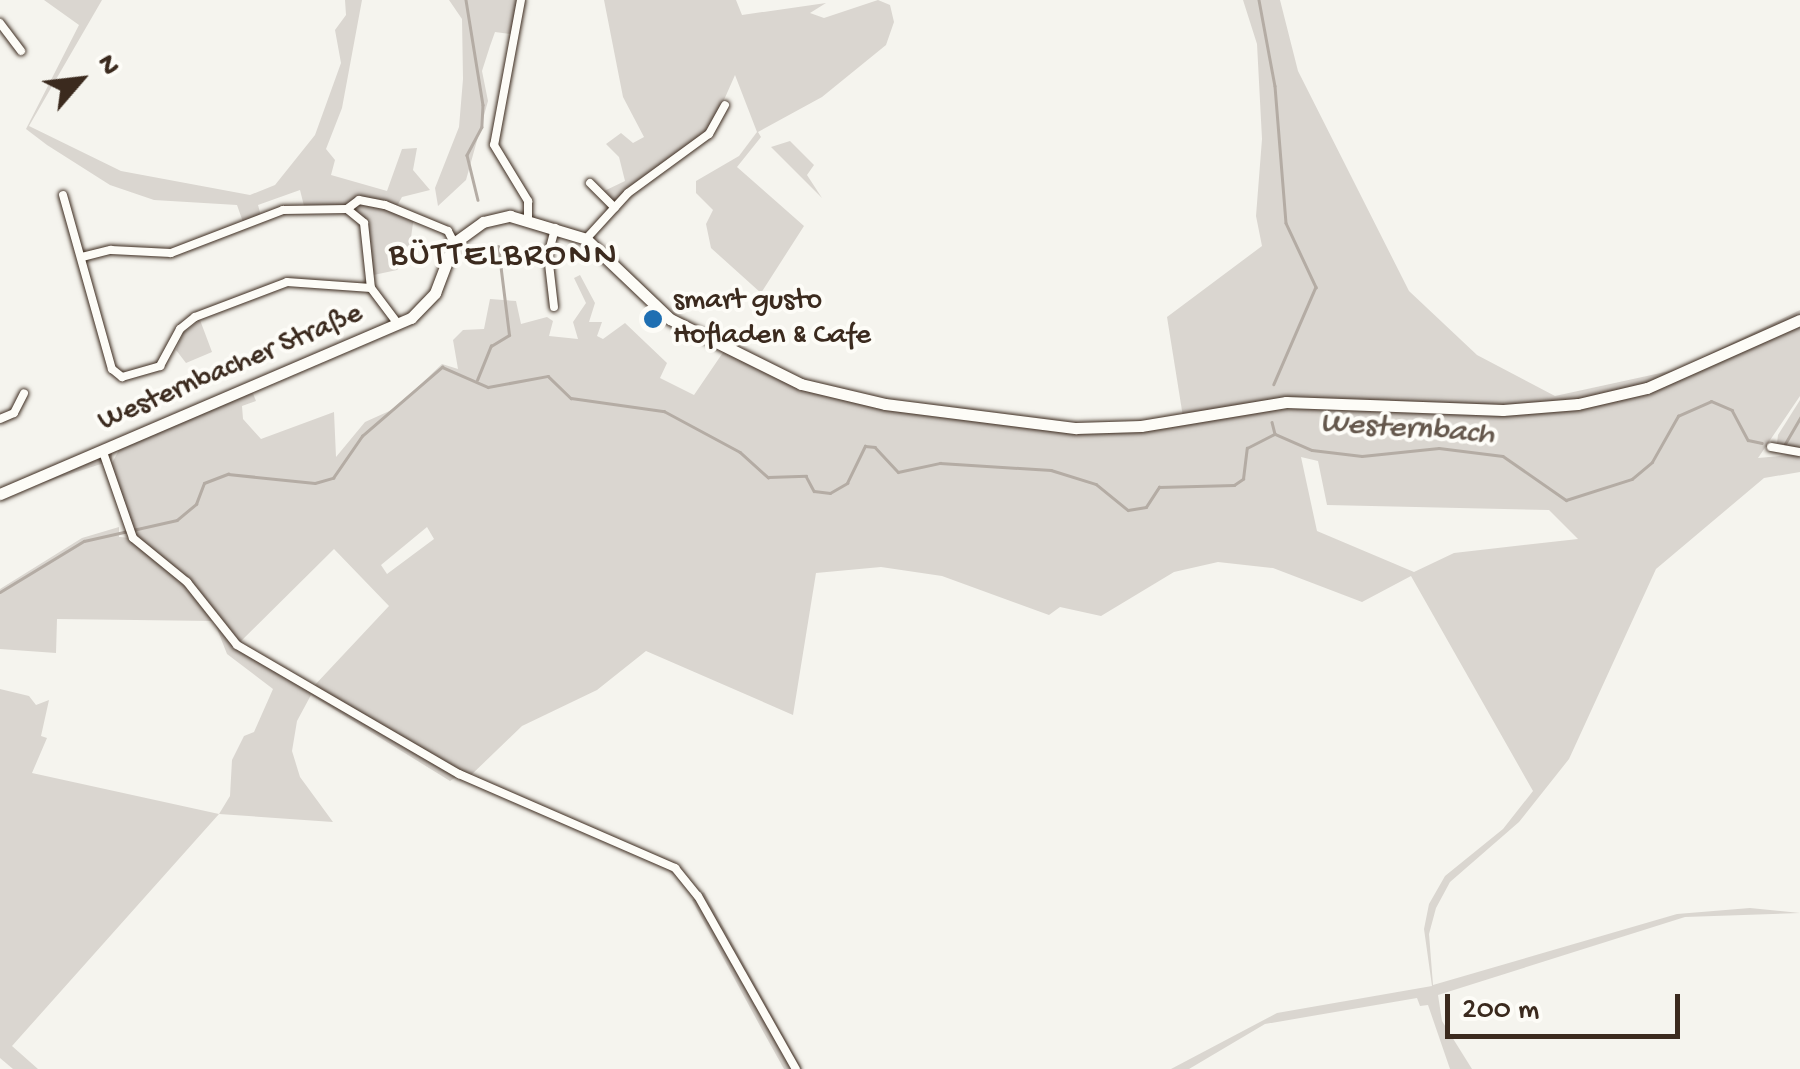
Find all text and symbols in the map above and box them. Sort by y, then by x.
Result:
north arrow [30,30,130,130]
text: N [88,50,126,81]
district label: BÜTTELBRONN [389,236,619,278]
place label: smart gusto Hofladen & Cafe [673,284,871,354]
street label: Westernbacher Straße [93,297,369,441]
marker: smart gusto Hofladen & Cafe [642,308,664,330]
water label: Westernbach [1319,405,1495,455]
scale bar [1450,974,1685,1036]
text: 200 m [1462,994,1539,1029]

